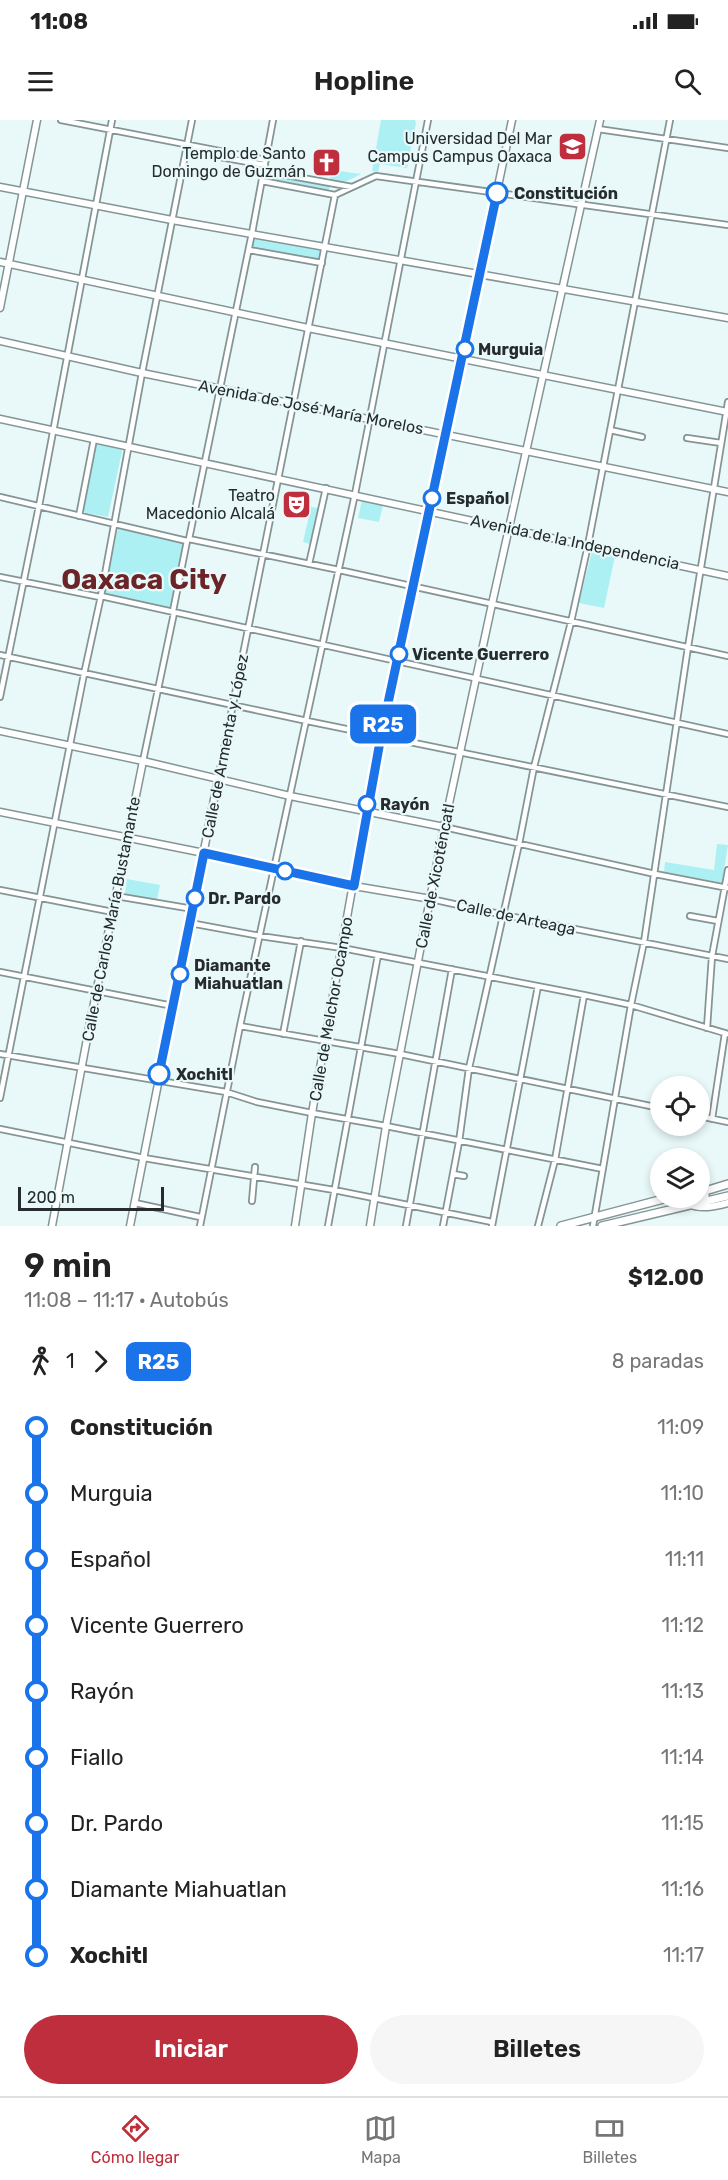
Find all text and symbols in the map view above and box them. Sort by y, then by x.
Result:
text: 11:08 [30,8,88,35]
icon: menu [24,65,57,98]
text: Hopline [314,65,414,97]
icon: search [671,65,704,98]
place label: Universidad Del Mar Campus Campus Oaxaca [367,129,552,166]
school or university icon: Universidad Del Mar Campus Campus Oaxaca [557,131,589,163]
place label: Templo de Santo Domingo de Guzmán [152,144,306,181]
church icon: Templo de Santo Domingo de Guzmán [311,146,343,178]
marker: Constitución [486,182,508,204]
place label: Constitución [514,184,618,203]
marker: Murguia [456,340,474,358]
place label: Murguia [478,340,543,359]
street label: Avenida de José María Morelos [197,376,425,438]
place label: Teatro Macedonio Alcalá [146,486,275,523]
theatre icon: Teatro Macedonio Alcalá [280,488,312,520]
marker: Español [423,489,441,507]
place label: Español [446,489,509,508]
street label: Avenida de la Independencia [469,511,681,573]
district label: Oaxaca City [61,563,227,596]
marker: Vicente Guerrero [390,645,408,663]
place label: Vicente Guerrero [412,645,549,664]
street label: Calle de Armenta y López [198,652,252,840]
line badge: R25 [348,704,418,744]
text: R25 [362,712,404,737]
street label: Calle de Carlos María Bustamante [78,795,144,1043]
marker: Rayón [358,795,376,813]
place label: Rayón [380,795,430,814]
street label: Calle de Xicoténcatl [412,802,458,950]
unlabelled marker [276,862,294,880]
marker: Dr. Pardo [186,889,204,907]
place label: Dr. Pardo [208,889,281,908]
street label: Calle de Arteaga [455,895,577,939]
street label: Calle de Melchor Ocampo [305,915,357,1103]
place label: Diamante Miahuatlan [194,956,283,993]
marker: Diamante Miahuatlan [171,965,189,983]
marker: Xochitl [148,1063,170,1085]
place label: Xochitl [176,1065,233,1084]
map controls [650,1076,710,1208]
button: locate [650,1076,710,1136]
button: layers [650,1148,710,1208]
scale bar [18,1184,164,1212]
text: 200 m [27,1188,75,1207]
text: 9 min [24,1246,112,1285]
text: $12.00 [628,1264,704,1291]
text: 11:08 – 11:17 · Autobús [24,1288,229,1312]
icon: walk [24,1345,57,1378]
icon: forward [84,1345,117,1378]
text: 1 [66,1349,75,1373]
text: R25 [138,1349,179,1374]
text: 8 paradas [612,1349,704,1373]
text: Constitución [70,1414,213,1441]
text: 11:09 [657,1415,704,1439]
text: Murguia [70,1480,153,1507]
text: 11:10 [661,1481,704,1505]
text: Español [70,1546,151,1573]
text: 11:11 [665,1547,704,1571]
text: Vicente Guerrero [70,1612,244,1639]
text: 11:12 [661,1613,704,1637]
text: Rayón [70,1678,134,1705]
text: 11:13 [661,1679,704,1703]
text: Fiallo [70,1744,124,1771]
text: 11:14 [661,1745,704,1769]
text: Dr. Pardo [70,1810,163,1837]
text: 11:15 [661,1811,704,1835]
text: Diamante Miahuatlan [70,1876,287,1903]
text: 11:16 [661,1877,704,1901]
text: Xochitl [70,1942,148,1969]
text: 11:17 [663,1943,704,1967]
button: Iniciar [24,2015,358,2084]
button: Billetes [370,2015,704,2084]
tab: Cómo llegar [91,2112,179,2167]
tab: Mapa [361,2112,401,2167]
tab: Billetes [583,2112,637,2167]

